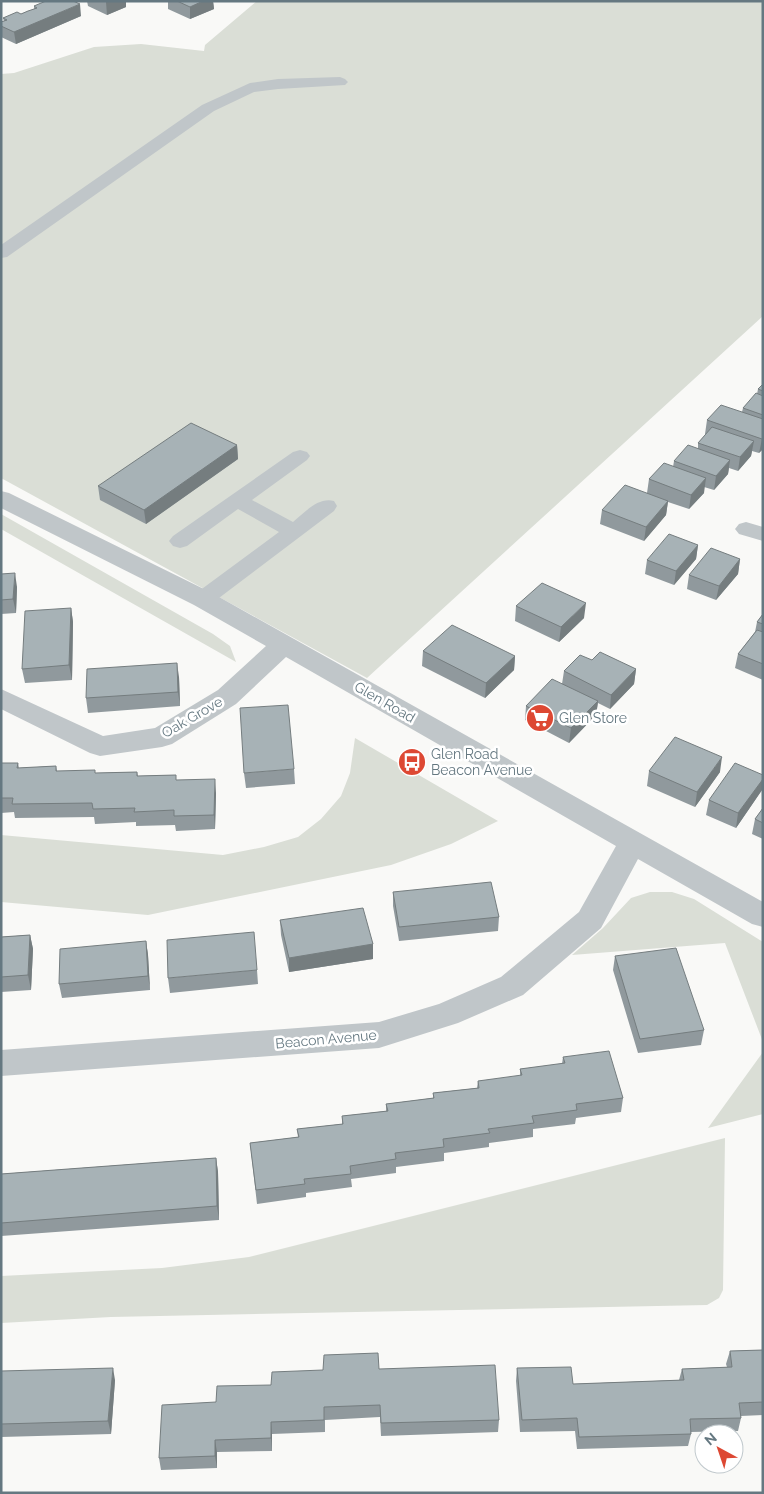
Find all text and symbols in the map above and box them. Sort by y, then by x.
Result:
street label: Glen Road [352,678,418,726]
street label: Oak Grove [159,693,225,741]
supermarket icon: Glen Store [525,703,555,733]
place label: Glen Store [559,710,627,726]
place label: Glen Road Beacon Avenue [431,746,533,778]
bus stop icon: Glen Road Beacon Avenue [397,747,427,777]
street label: Beacon Avenue [275,1027,377,1051]
north arrow [694,1424,744,1474]
text: N [701,1429,720,1449]

